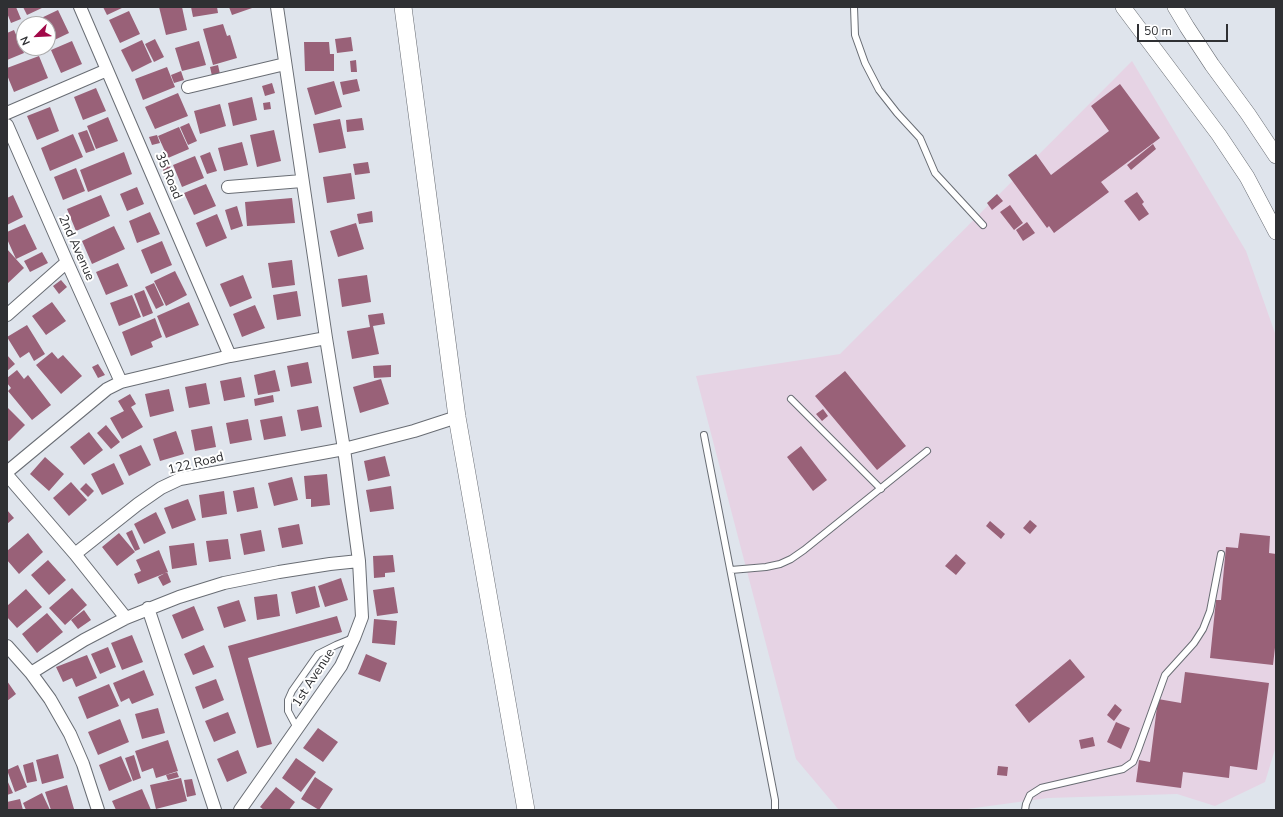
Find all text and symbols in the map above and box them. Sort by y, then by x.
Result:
north arrow [16,16,56,56]
scale bar [1139,16,1230,42]
text: 50 m [1144,23,1172,39]
text: N [17,34,34,47]
street label: 35 Road [151,150,185,202]
street label: 2nd Avenue [55,213,97,283]
street label: 122 Road [166,450,226,478]
street label: 1st Avenue [289,646,339,710]

